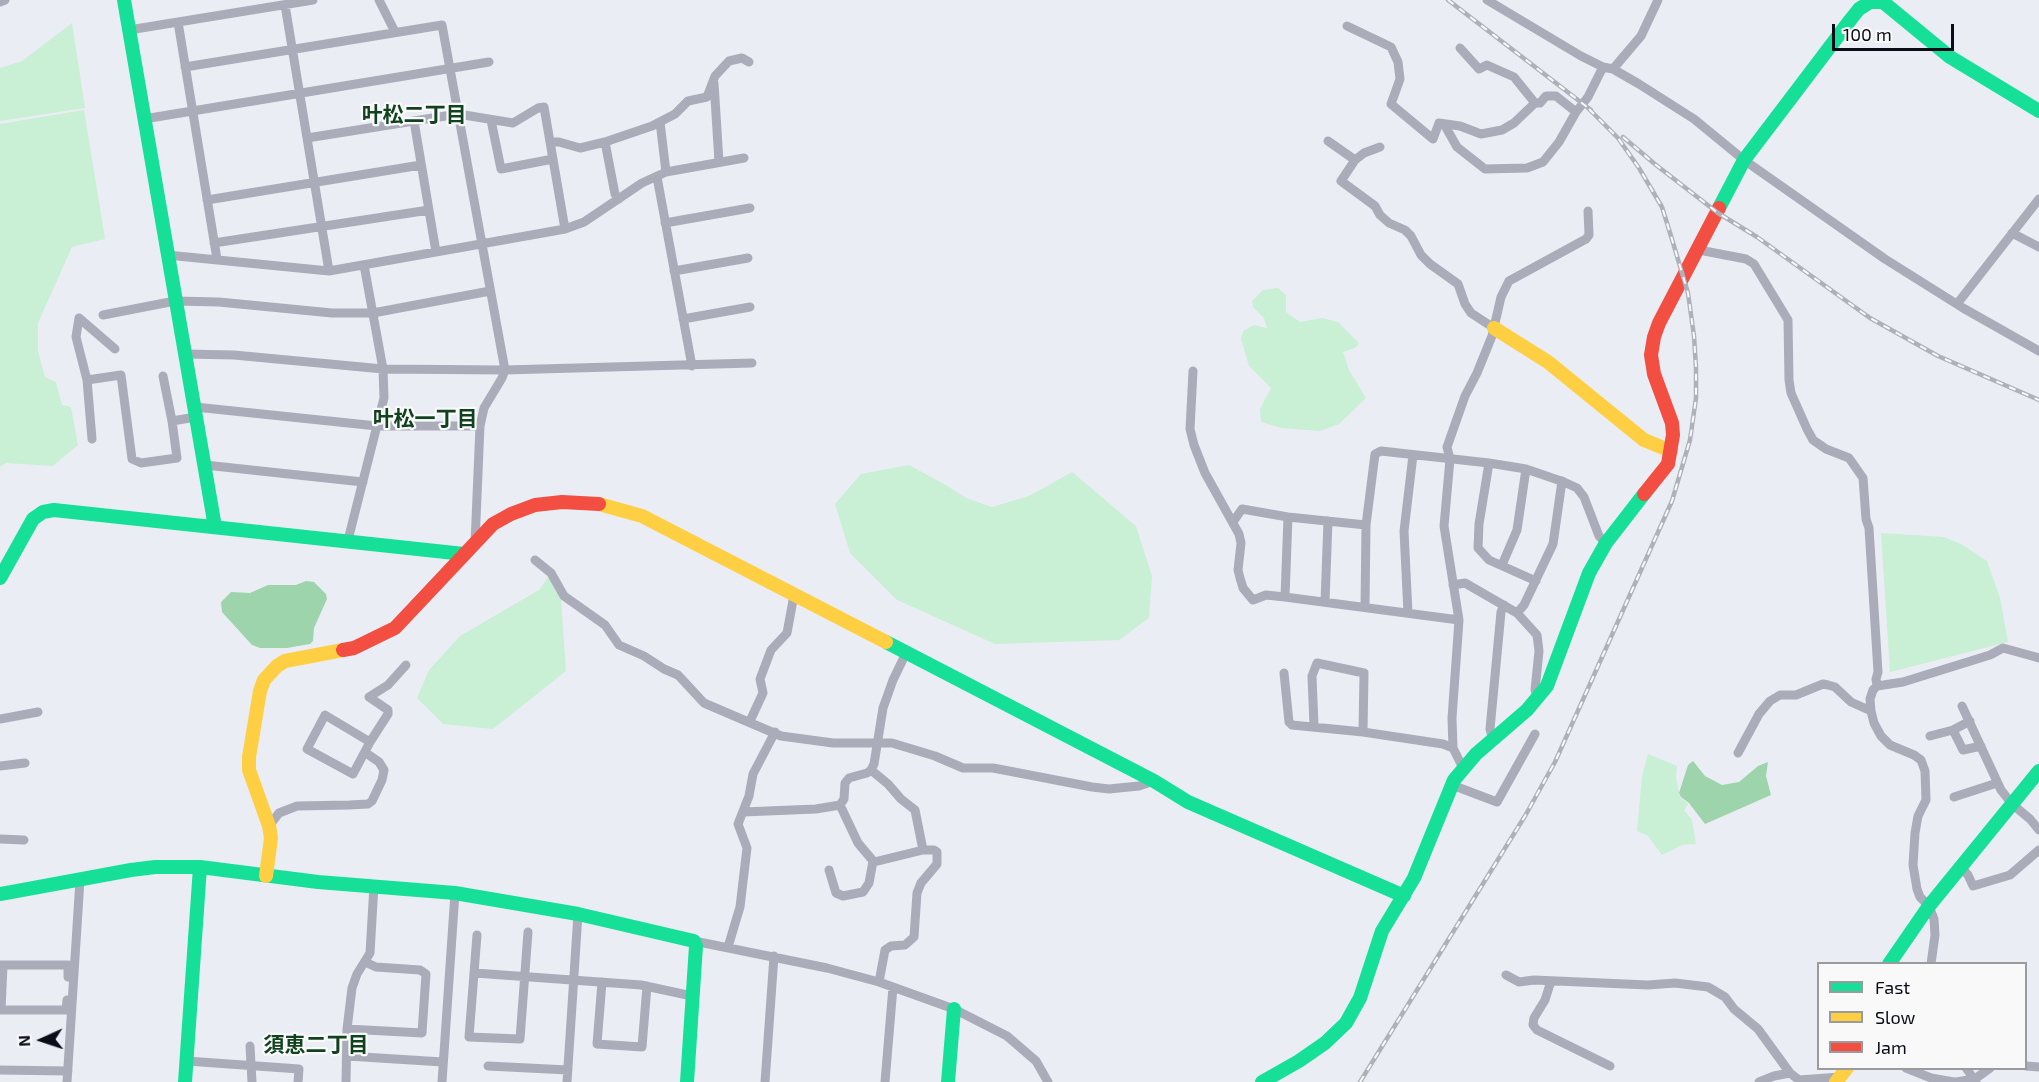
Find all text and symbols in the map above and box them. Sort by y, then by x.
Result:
scale bar [1835,12,1956,50]
text: 100 m [1843,23,1892,45]
district label: 叶松二丁目 [362,102,466,128]
district label: 叶松一丁目 [373,406,477,432]
legend [1817,962,2027,1070]
text: Fast [1875,976,1910,998]
text: Slow [1875,1006,1915,1028]
north arrow [12,1010,72,1070]
district label: 須恵二丁目 [264,1032,368,1058]
text: N [14,1035,33,1047]
text: Jam [1875,1036,1907,1058]

